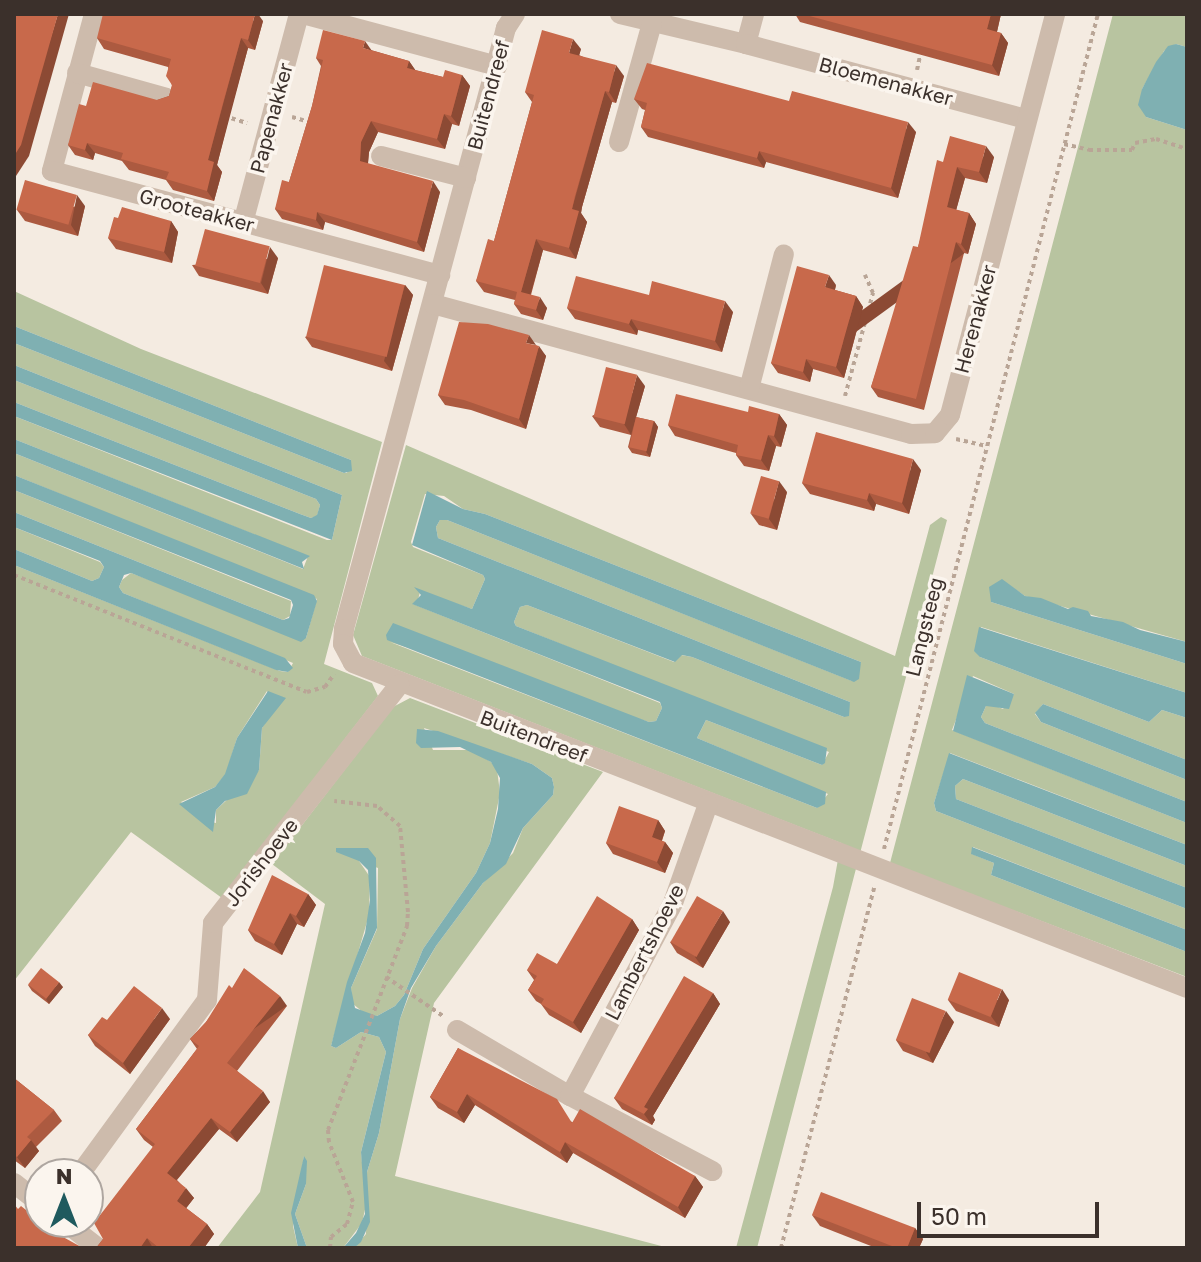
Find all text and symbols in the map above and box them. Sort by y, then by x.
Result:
street label: Buitendreef [462,37,514,153]
street label: Bloemenakker [816,52,956,110]
street label: Papenakker [245,60,297,176]
street label: Grooteakker [137,183,257,237]
street label: Herenakker [949,262,1001,376]
street label: Langsteeg [900,575,948,679]
street label: Buitendreef [477,705,591,767]
street label: Jorishoeve [219,813,303,911]
street label: Lambertshoeve [599,880,689,1024]
north arrow [24,1158,104,1238]
text: N [56,1162,72,1189]
scale bar [921,1186,1103,1236]
text: 50 m [931,1201,987,1230]

